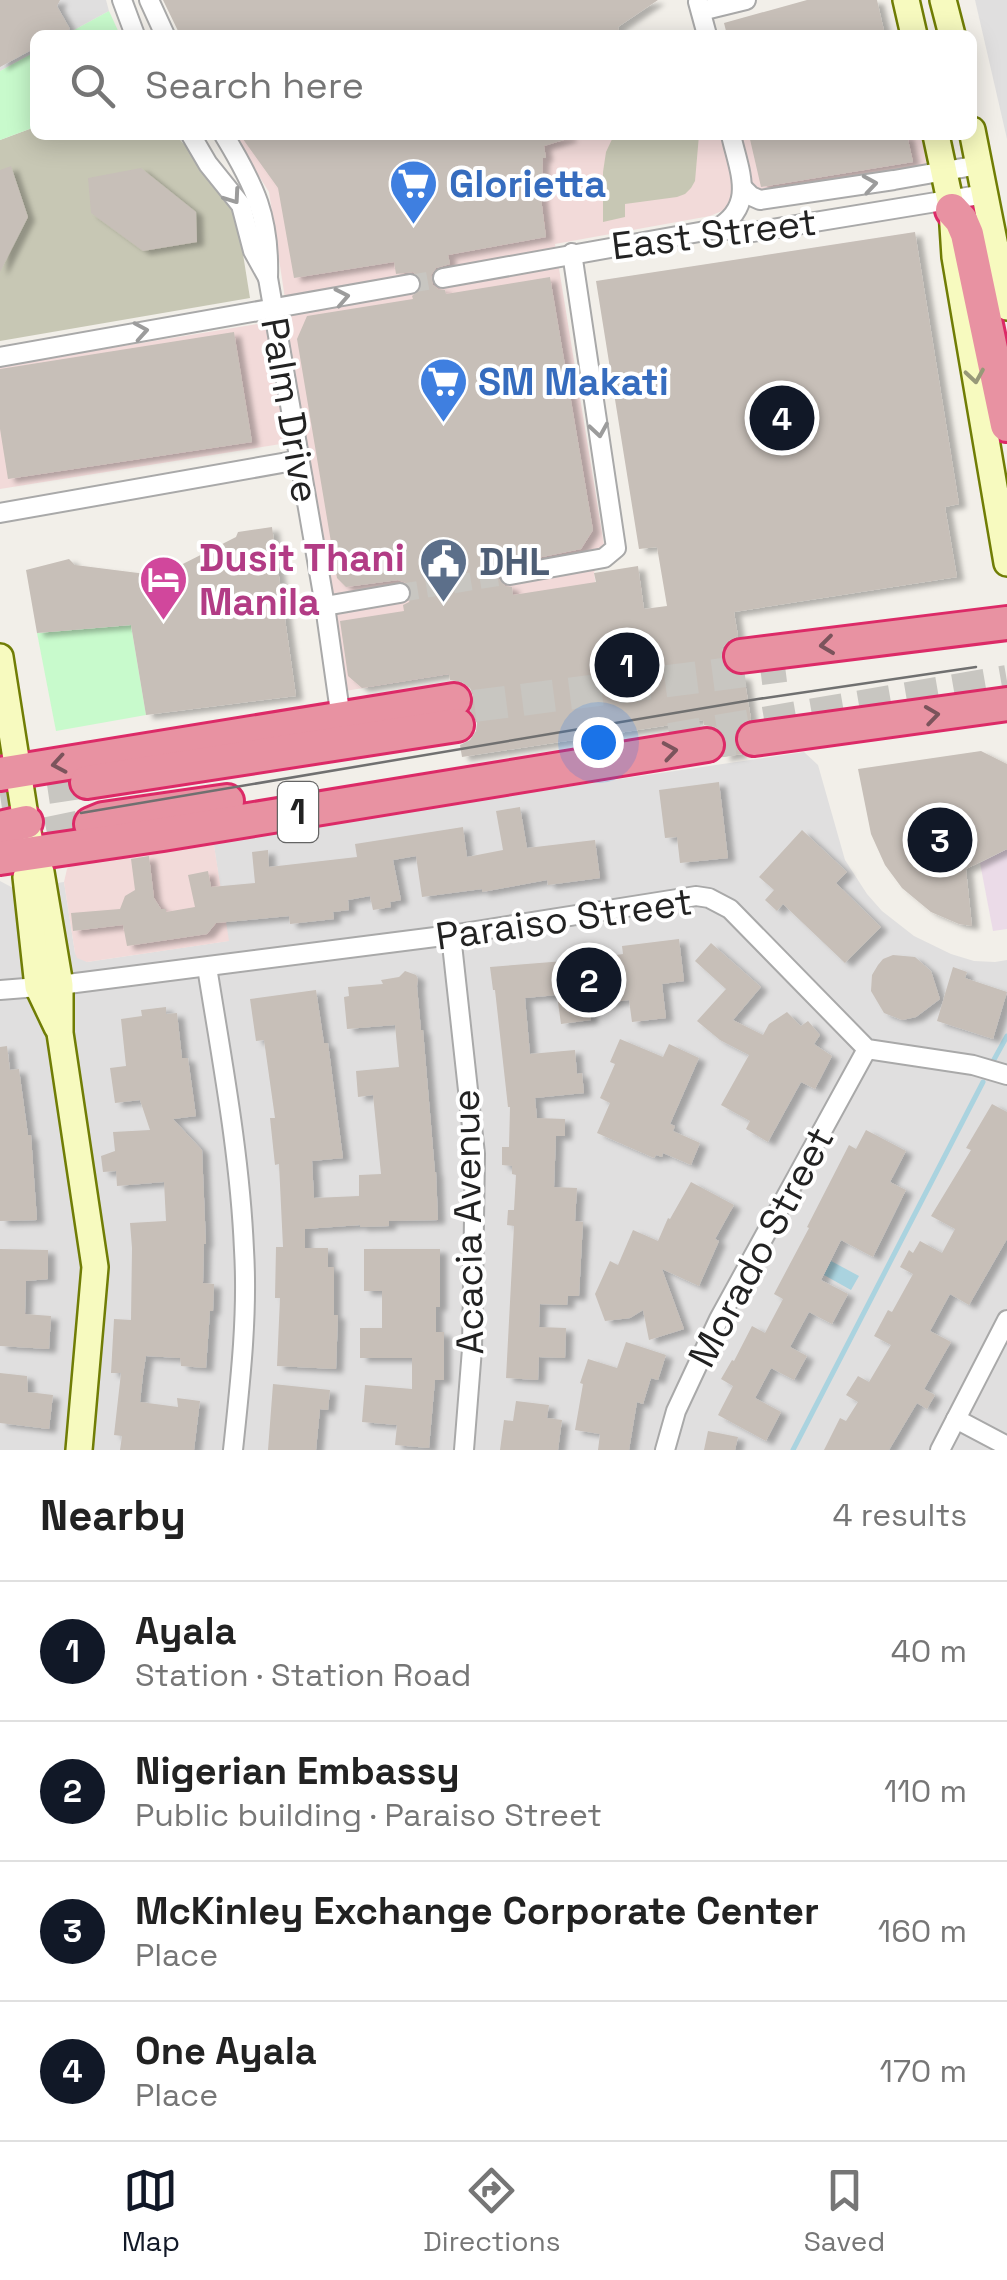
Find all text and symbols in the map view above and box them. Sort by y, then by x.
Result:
search box [30,30,977,140]
icon: search [65,58,120,113]
text: Search here [145,61,364,109]
supermarket icon: Glorietta [388,158,440,226]
place label: Glorietta [449,160,606,208]
one-way arrow [862,174,878,195]
one-way arrow [221,185,239,204]
street label: East Street [609,198,819,270]
one-way arrow [334,287,350,308]
street label: Palm Drive [250,314,330,506]
one-way arrow [133,321,149,342]
supermarket icon: SM Makati [417,356,469,424]
place label: SM Makati [478,358,669,406]
one-way arrow [964,368,985,384]
pin: 4 [750,380,814,456]
one-way arrow [588,422,609,438]
place label: Dusit Thani Manila [199,534,405,626]
public building icon: DHL [418,536,470,604]
place label: DHL [479,538,550,586]
hotel icon: Dusit Thani Manila [138,554,190,622]
pin: 1 [594,628,660,702]
one-way arrow [818,634,834,655]
one-way arrow [924,705,940,726]
your location [573,717,624,768]
one-way arrow [662,741,678,762]
one-way arrow [51,752,67,773]
road number: 1 [278,782,318,842]
pin: 3 [908,802,972,878]
street label: Paraiso Street [433,877,695,961]
pin: 2 [556,942,622,1018]
street label: Acacia Avenue [442,1089,494,1355]
street label: Morado Street [678,1119,844,1375]
text: Nearby [40,1489,186,1542]
text: 4 results [832,1495,967,1535]
text: Ayala [135,1607,237,1655]
text: 1 [65,1631,80,1671]
text: 40 m [891,1631,967,1671]
text: Station · Station Road [135,1655,471,1695]
text: Nigerian Embassy [135,1747,460,1795]
text: 2 [63,1771,82,1811]
text: 110 m [884,1771,967,1811]
text: Public building · Paraiso Street [135,1795,602,1835]
text: McKinley Exchange Corporate Center [135,1887,819,1935]
text: 3 [63,1911,82,1951]
text: 160 m [878,1911,967,1951]
text: Place [135,1935,218,1975]
text: One Ayala [135,2027,317,2075]
text: 4 [62,2051,83,2091]
text: 170 m [880,2051,967,2091]
text: Place [135,2075,218,2115]
tab: Map [122,2163,180,2259]
tab: Directions [423,2163,560,2259]
tab: Saved [804,2163,885,2259]

